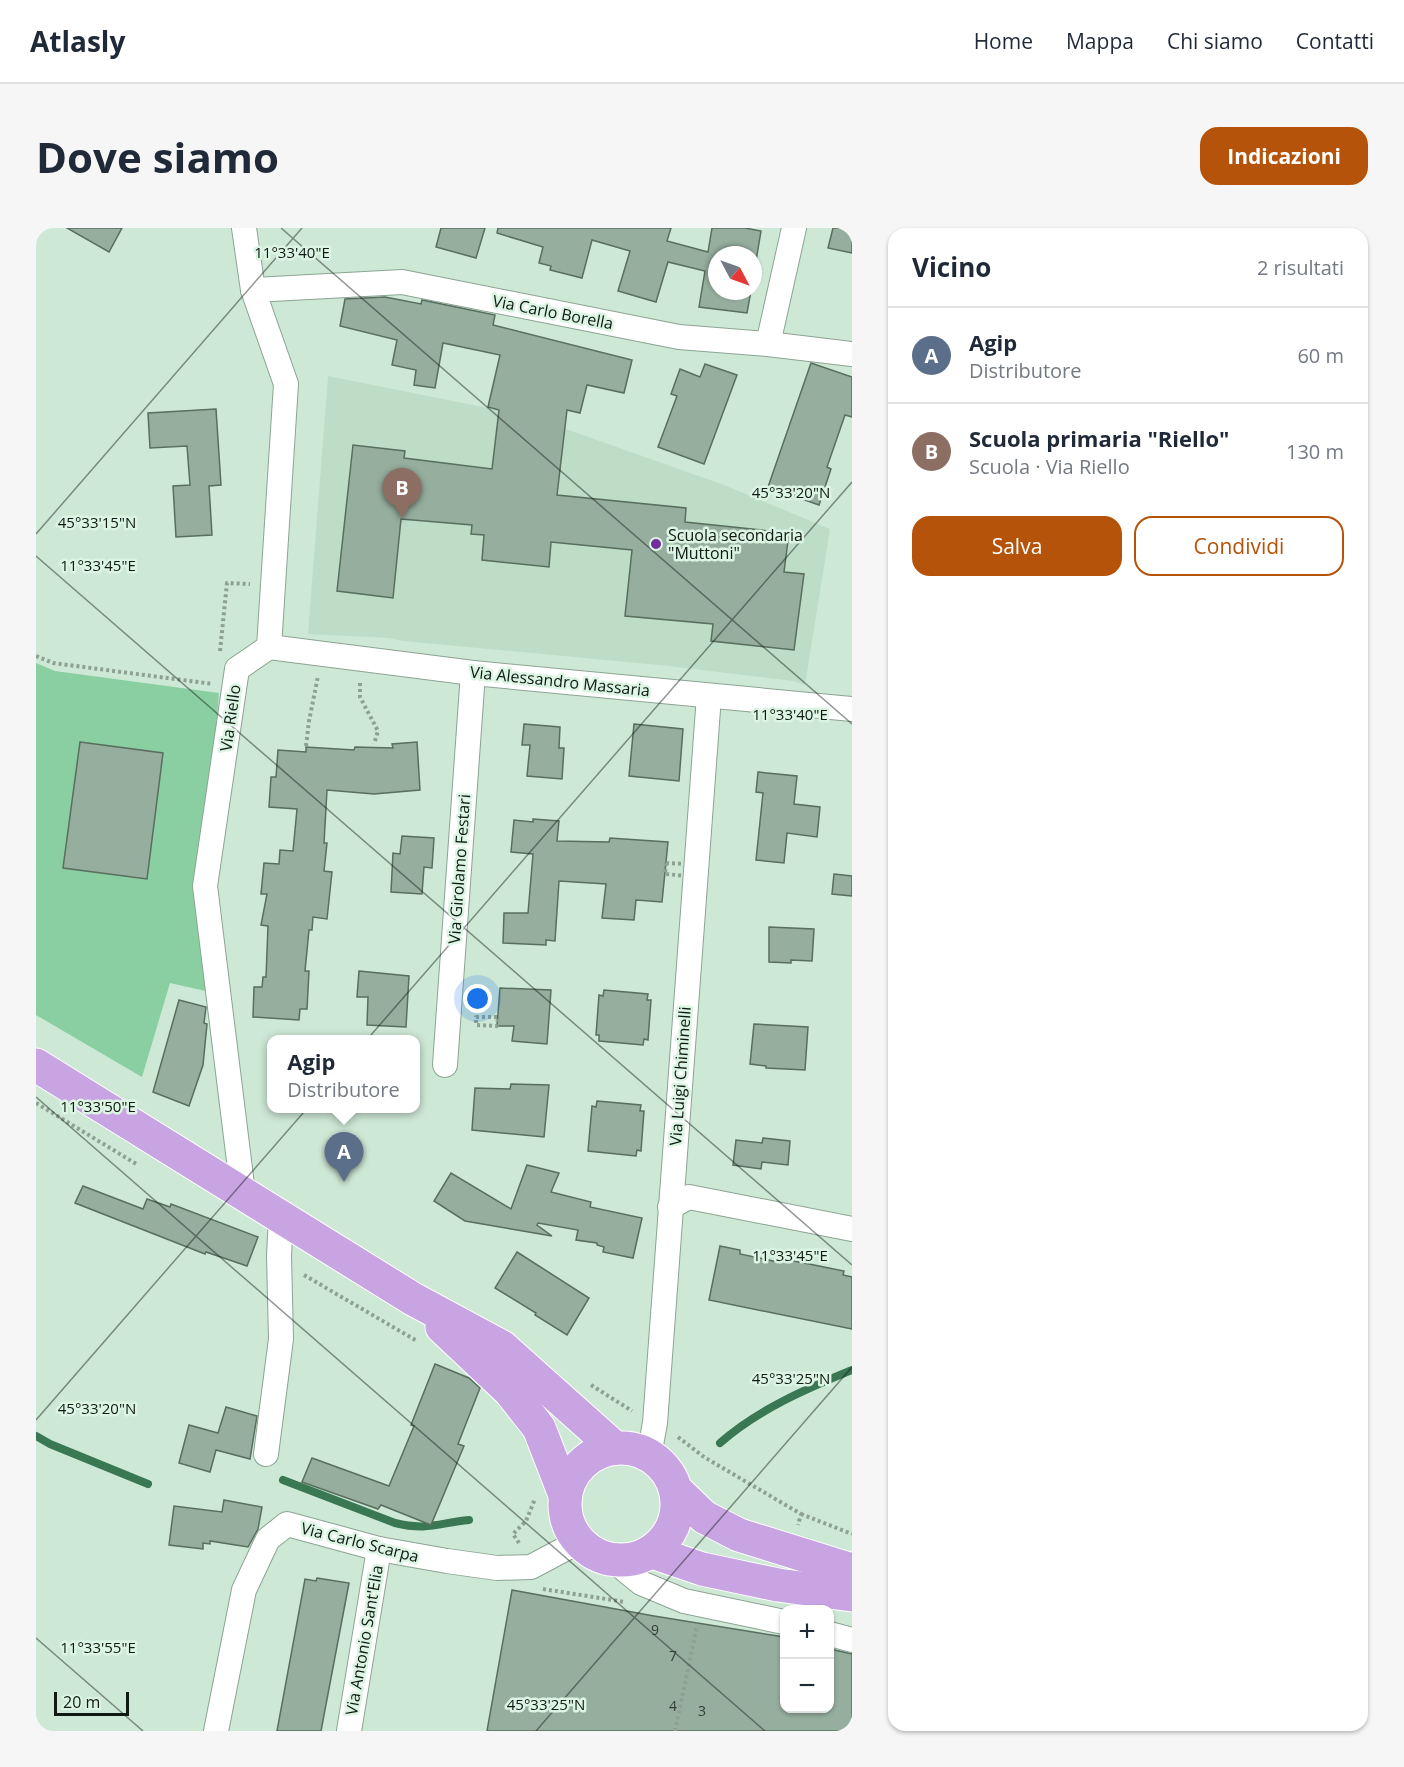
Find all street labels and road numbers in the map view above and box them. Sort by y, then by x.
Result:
street label: Via Carlo Borella [491,290,615,334]
street label: Via Alessandro Massaria [469,661,651,701]
street label: Via Riello [214,683,246,753]
street label: Via Girolamo Festari [443,793,475,945]
street label: Via Luigi Chiminelli [664,1006,696,1146]
street label: Via Carlo Scarpa [299,1517,421,1567]
street label: Via Antonio Sant'Elia [340,1563,388,1717]

